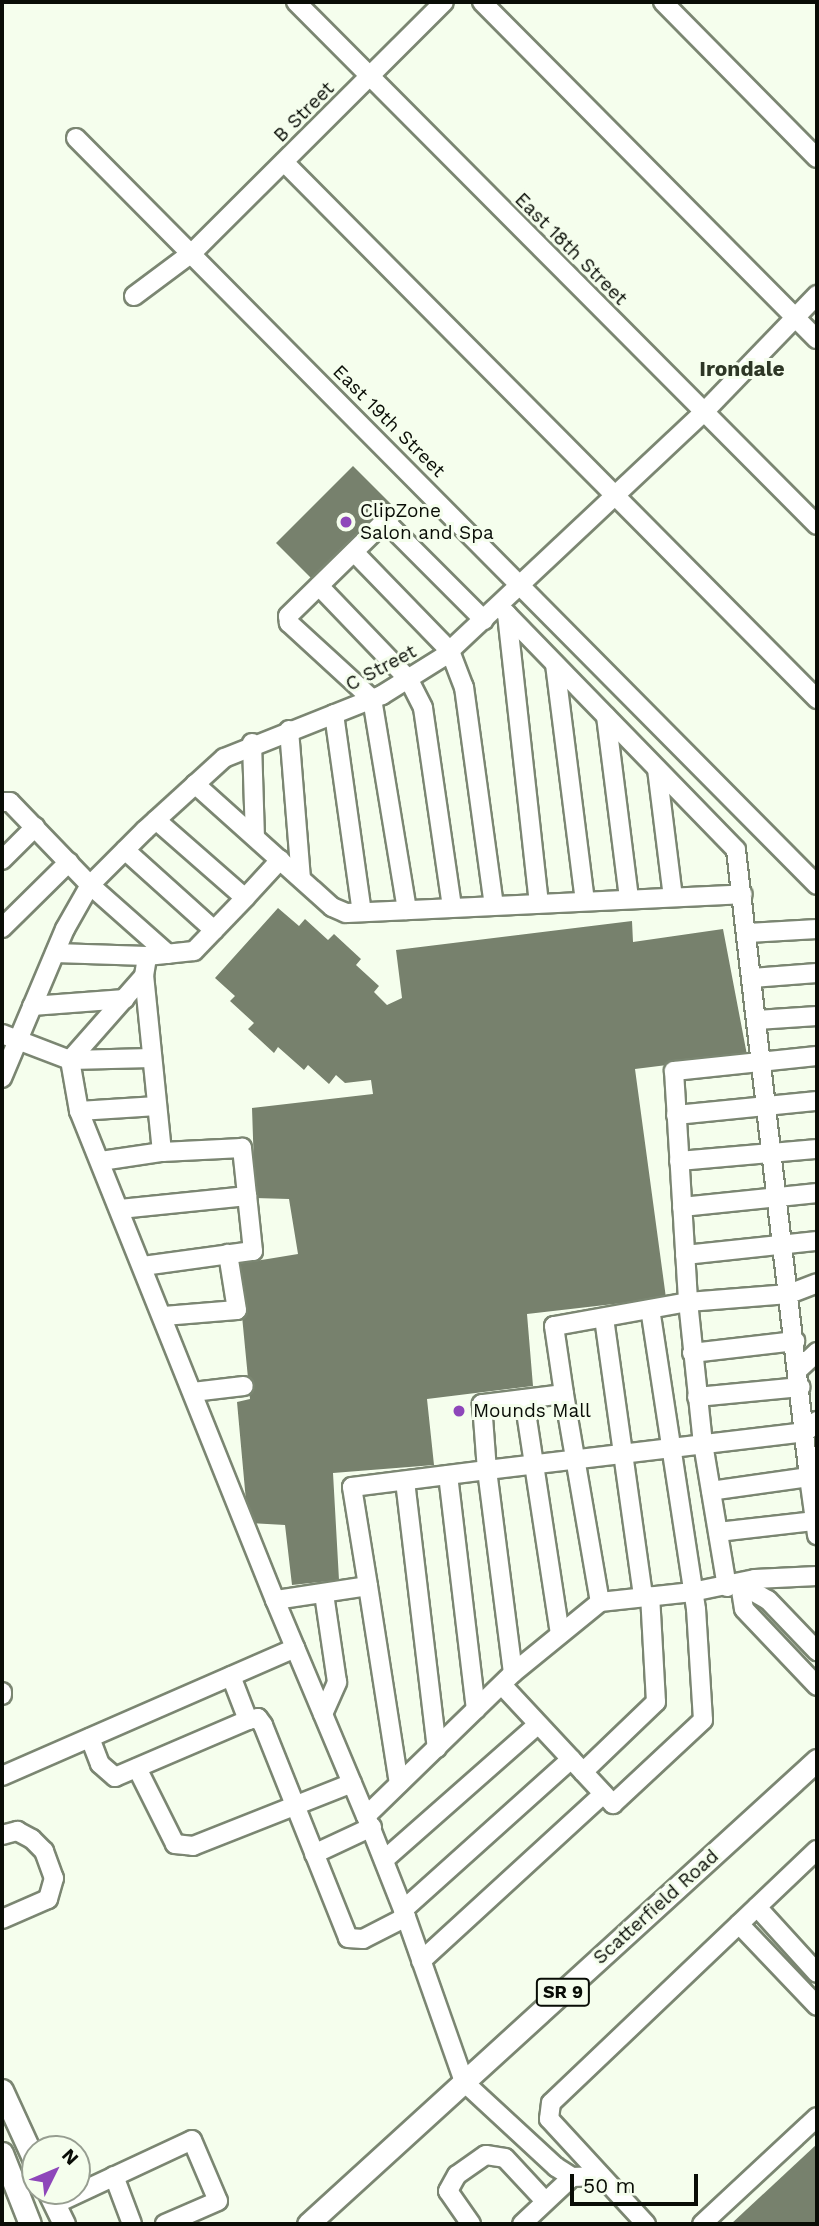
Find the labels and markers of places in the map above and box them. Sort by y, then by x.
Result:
place label: ClipZone Salon and Spa [360,500,494,544]
marker: ClipZone Salon and Spa [338,514,354,530]
place label: Mounds Mall [473,1400,591,1422]
marker: Mounds Mall [451,1403,467,1419]

